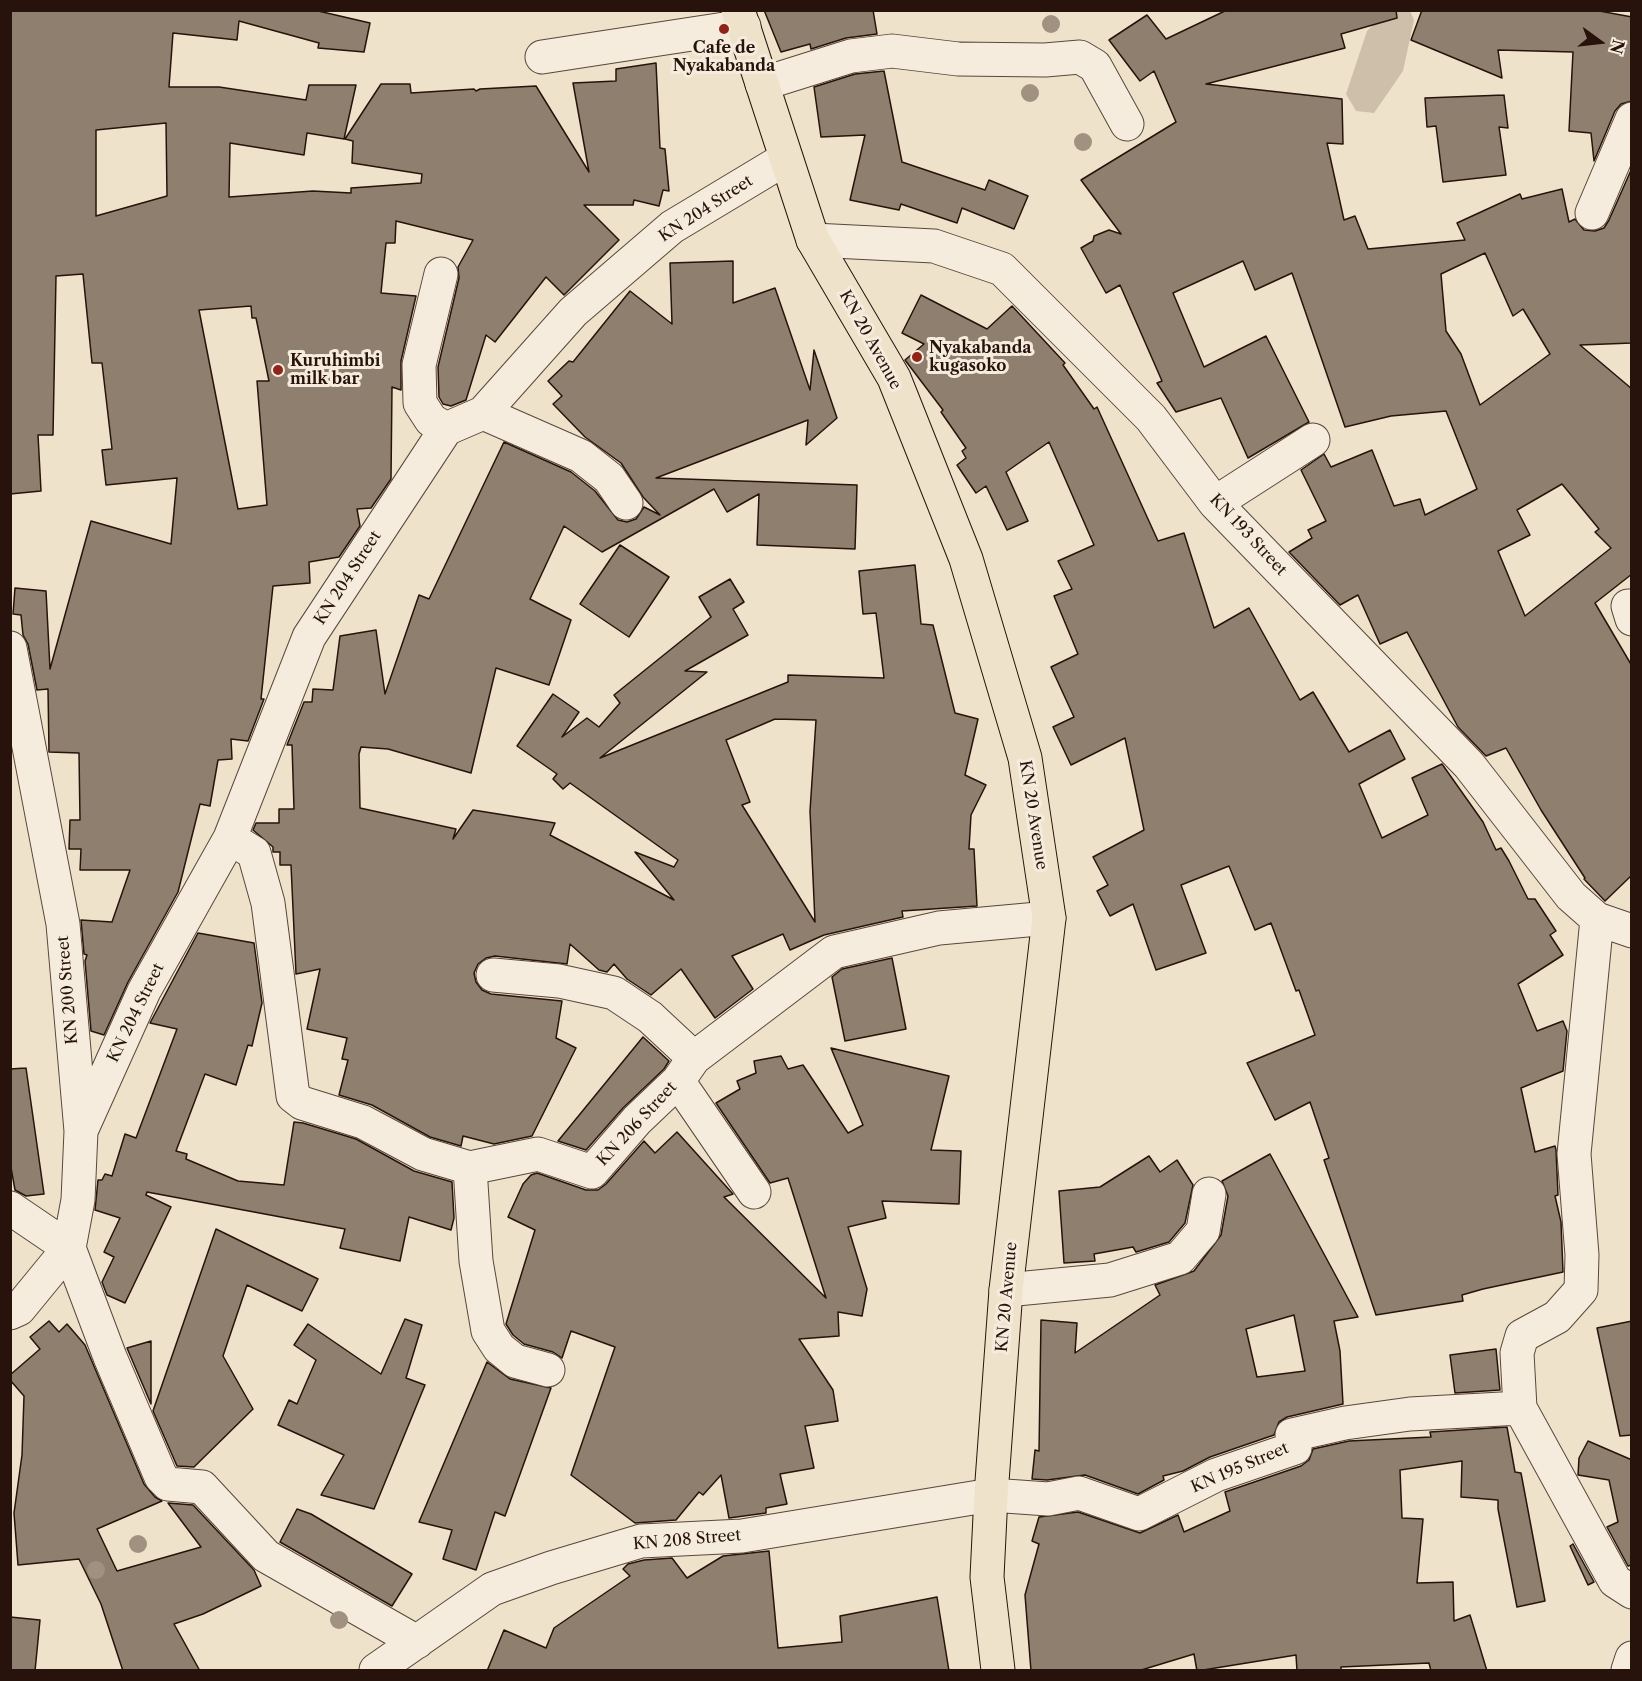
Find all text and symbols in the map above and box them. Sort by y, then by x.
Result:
north arrow [1570,12,1630,72]
marker: Cafe de Nyakabanda [717,22,731,36]
text: N [1606,37,1629,56]
place label: Cafe de Nyakabanda [673,38,775,76]
street label: KN 204 Street [655,172,757,246]
street label: KN 20 Avenue [835,287,905,393]
place label: Nyakabanda kugasoko [929,338,1032,376]
marker: Nyakabanda kugasoko [910,350,924,364]
place label: Kuruhimbi milk bar [290,351,380,389]
marker: Kuruhimbi milk bar [271,363,285,377]
street label: KN 193 Street [1205,490,1291,580]
street label: KN 204 Street [311,527,385,629]
street label: KN 20 Avenue [1015,759,1051,871]
street label: KN 200 Street [54,935,82,1045]
street label: KN 204 Street [104,960,168,1066]
street label: KN 206 Street [593,1078,681,1170]
street label: KN 20 Avenue [993,1241,1021,1353]
street label: KN 195 Street [1188,1439,1292,1497]
street label: KN 208 Street [632,1526,742,1554]

